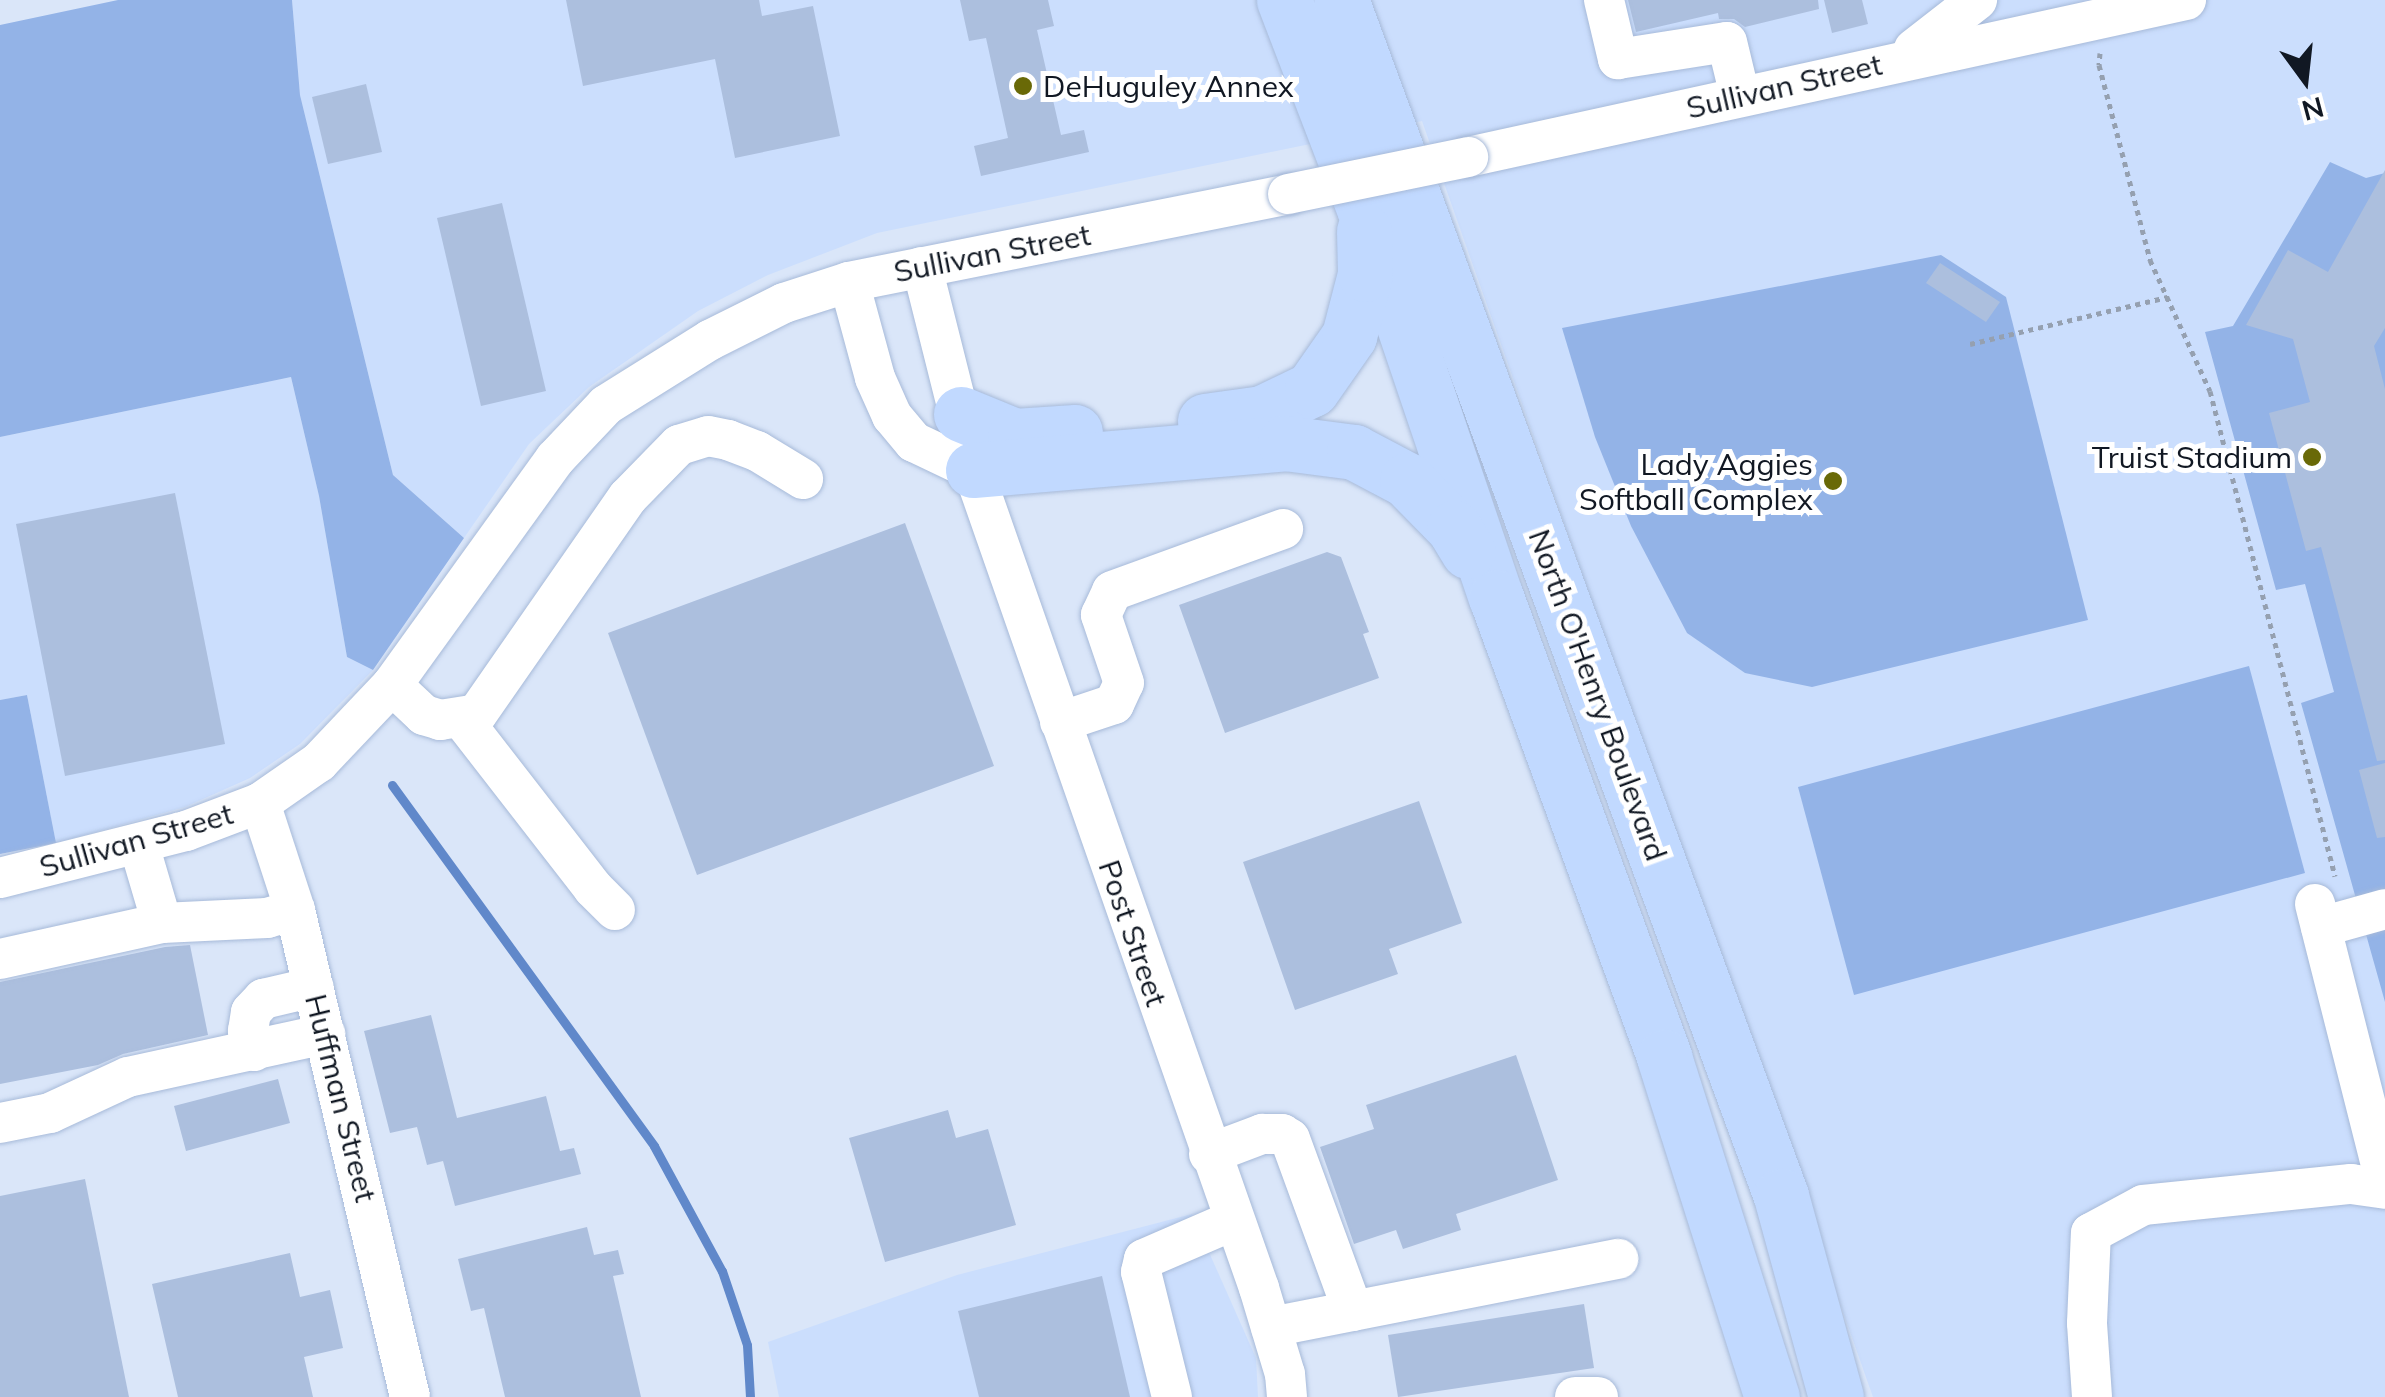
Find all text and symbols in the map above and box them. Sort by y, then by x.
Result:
north arrow [2255,30,2355,130]
street label: Sullivan Street [1683,46,1885,126]
place label: DeHuguley Annex [1043,68,1294,104]
marker: DeHuguley Annex [1012,75,1034,97]
text: N [2298,90,2328,129]
street label: Sullivan Street [891,216,1093,290]
place label: Truist Stadium [2092,439,2292,475]
place label: Lady Aggies Softball Complex [1579,446,1813,516]
marker: Truist Stadium [2301,446,2323,468]
marker: Lady Aggies Softball Complex [1822,470,1844,492]
street label: North O'Henry Boulevard [1521,524,1675,866]
street label: Sullivan Street [35,795,237,885]
street label: Post Street [1091,855,1175,1011]
street label: Huffman Street [298,990,384,1206]

